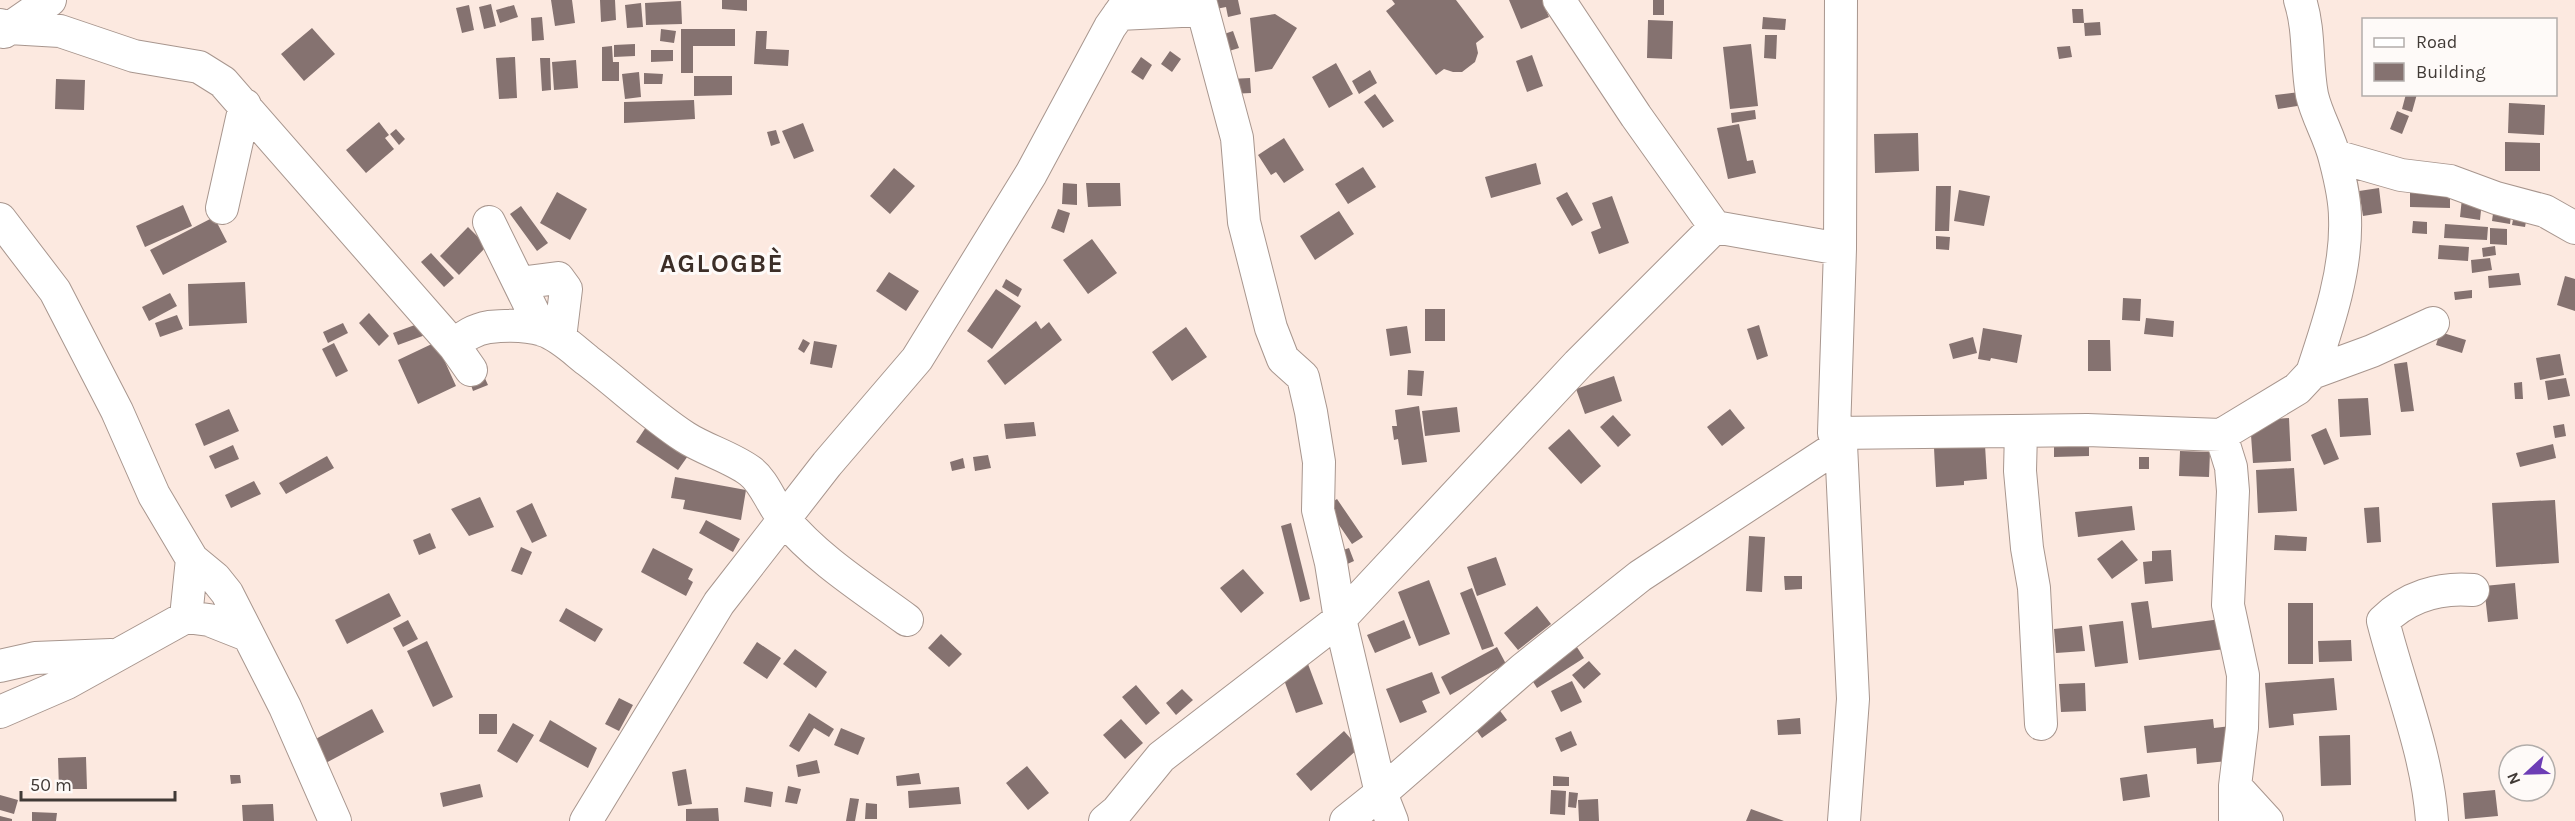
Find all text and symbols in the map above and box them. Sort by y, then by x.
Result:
legend [2362,18,2557,96]
text: Road [2416,31,2457,53]
text: Building [2416,61,2486,83]
district label: AGLOGBÈ [660,247,784,279]
north arrow [2497,743,2557,803]
scale bar [21,764,176,802]
text: N [2503,770,2525,787]
text: 50 m [30,774,72,796]

